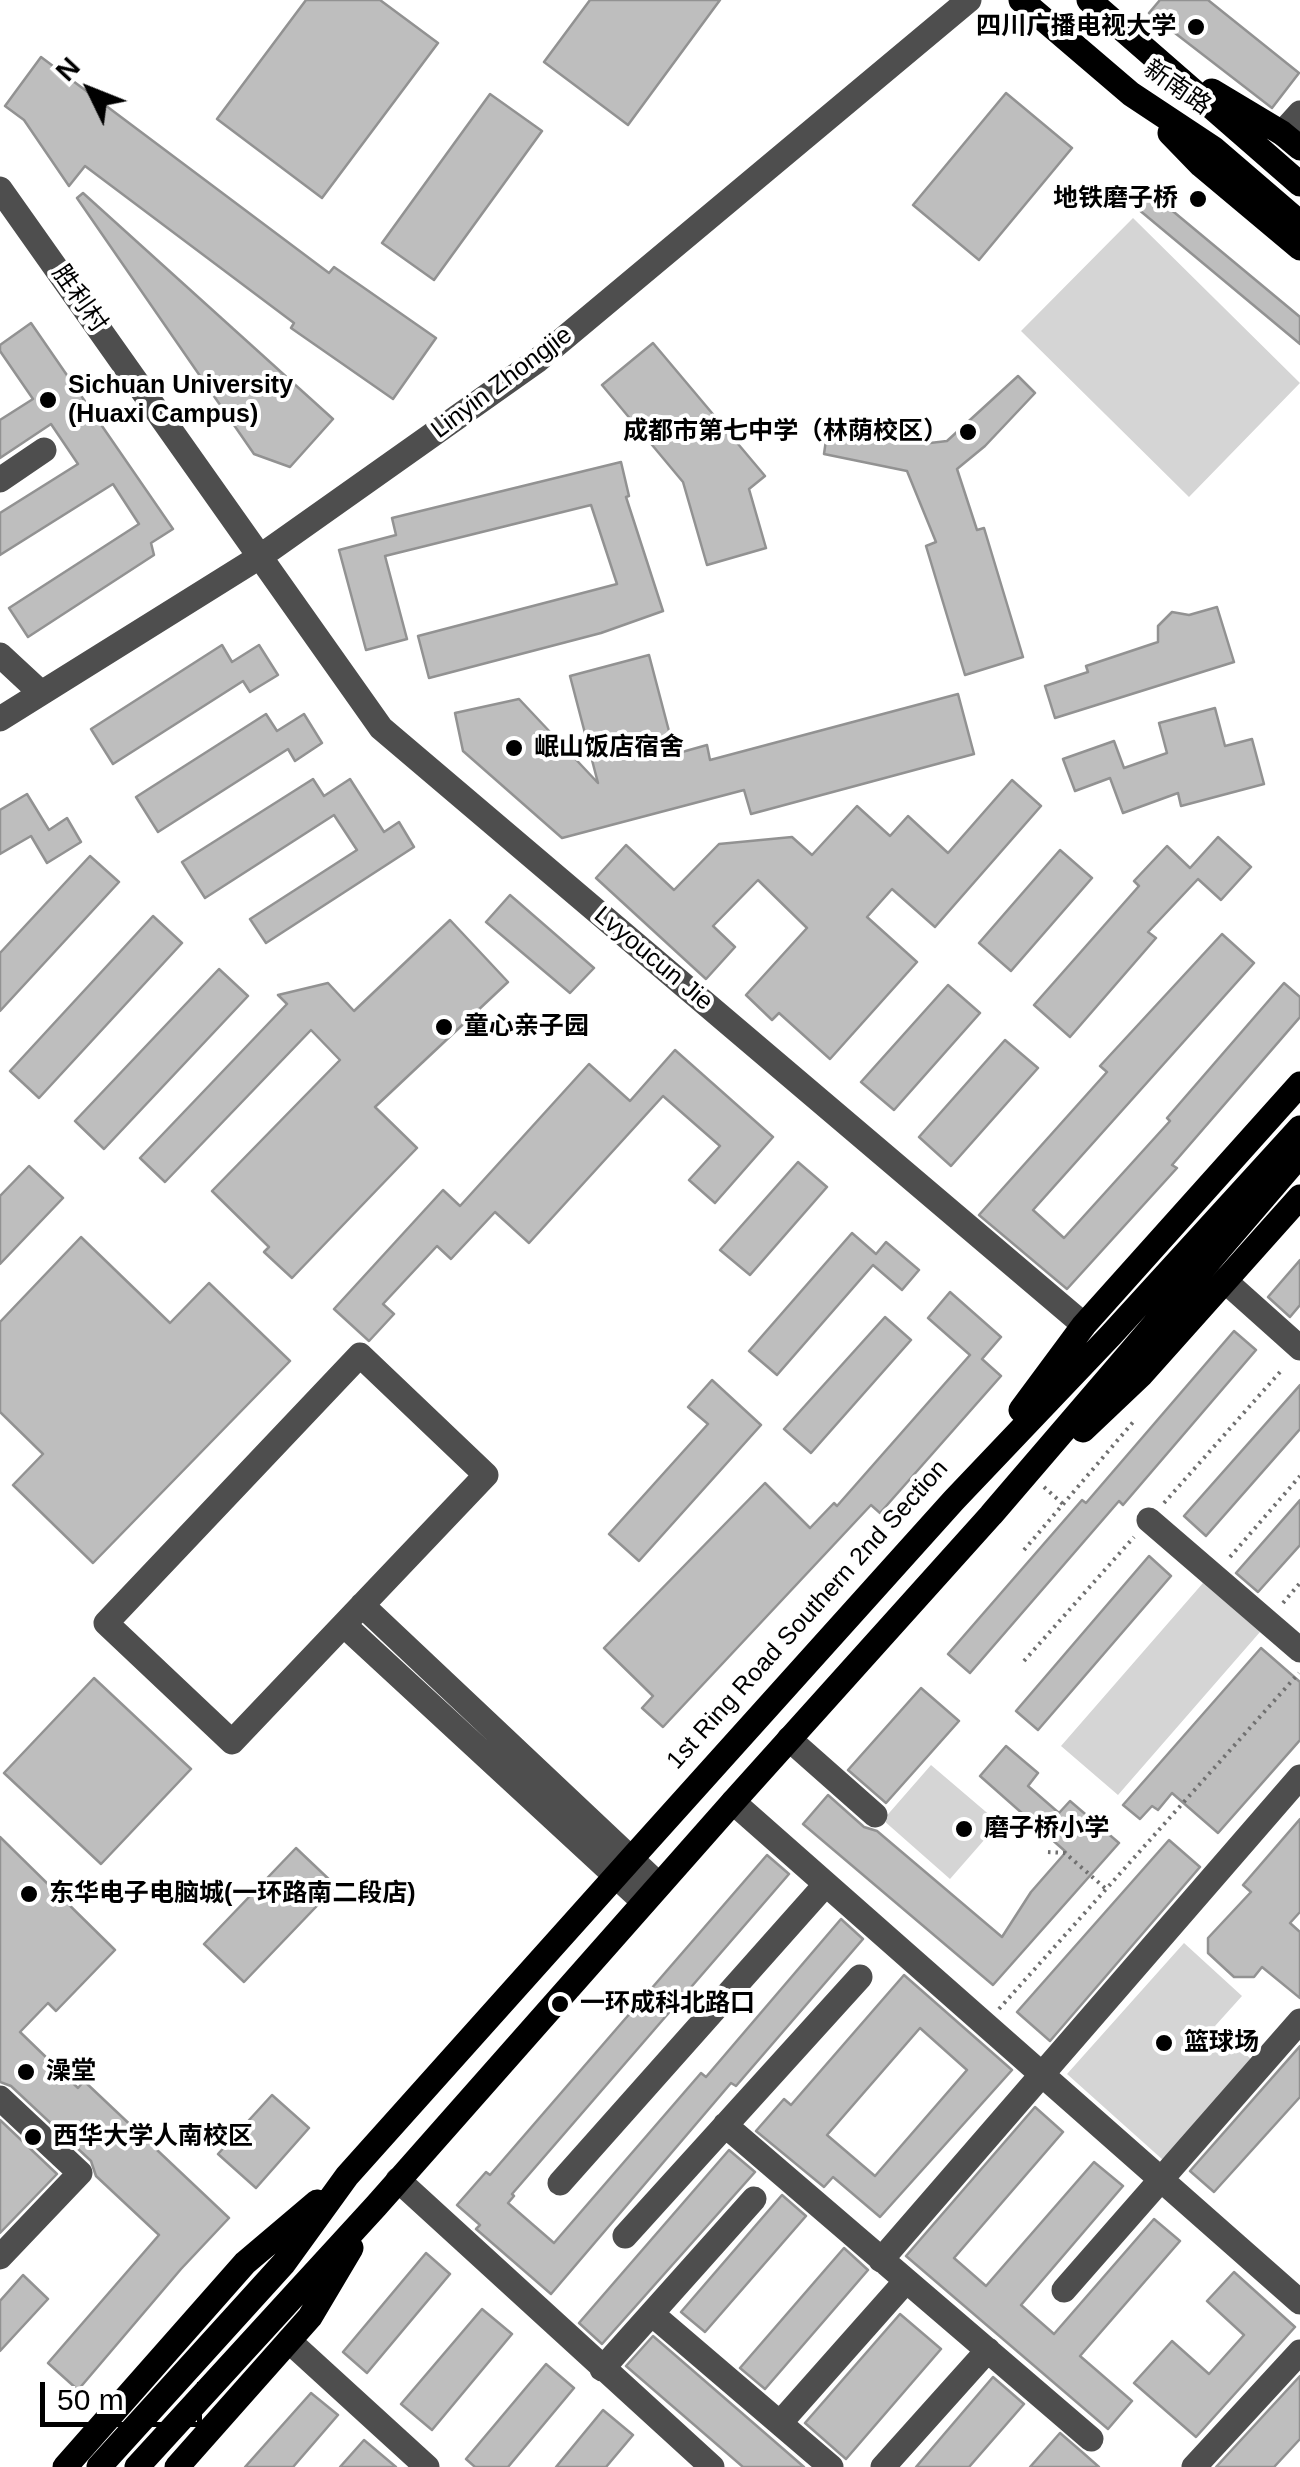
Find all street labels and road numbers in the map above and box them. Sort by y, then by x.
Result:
street label: 新南路 [1138,54,1216,122]
street label: 胜利村 [45,260,113,338]
street label: Linyin Zhongjie [426,320,578,446]
street label: Lvyoucun Jie [587,901,719,1017]
street label: 1st Ring Road Southern 2nd Section [661,1454,955,1776]

